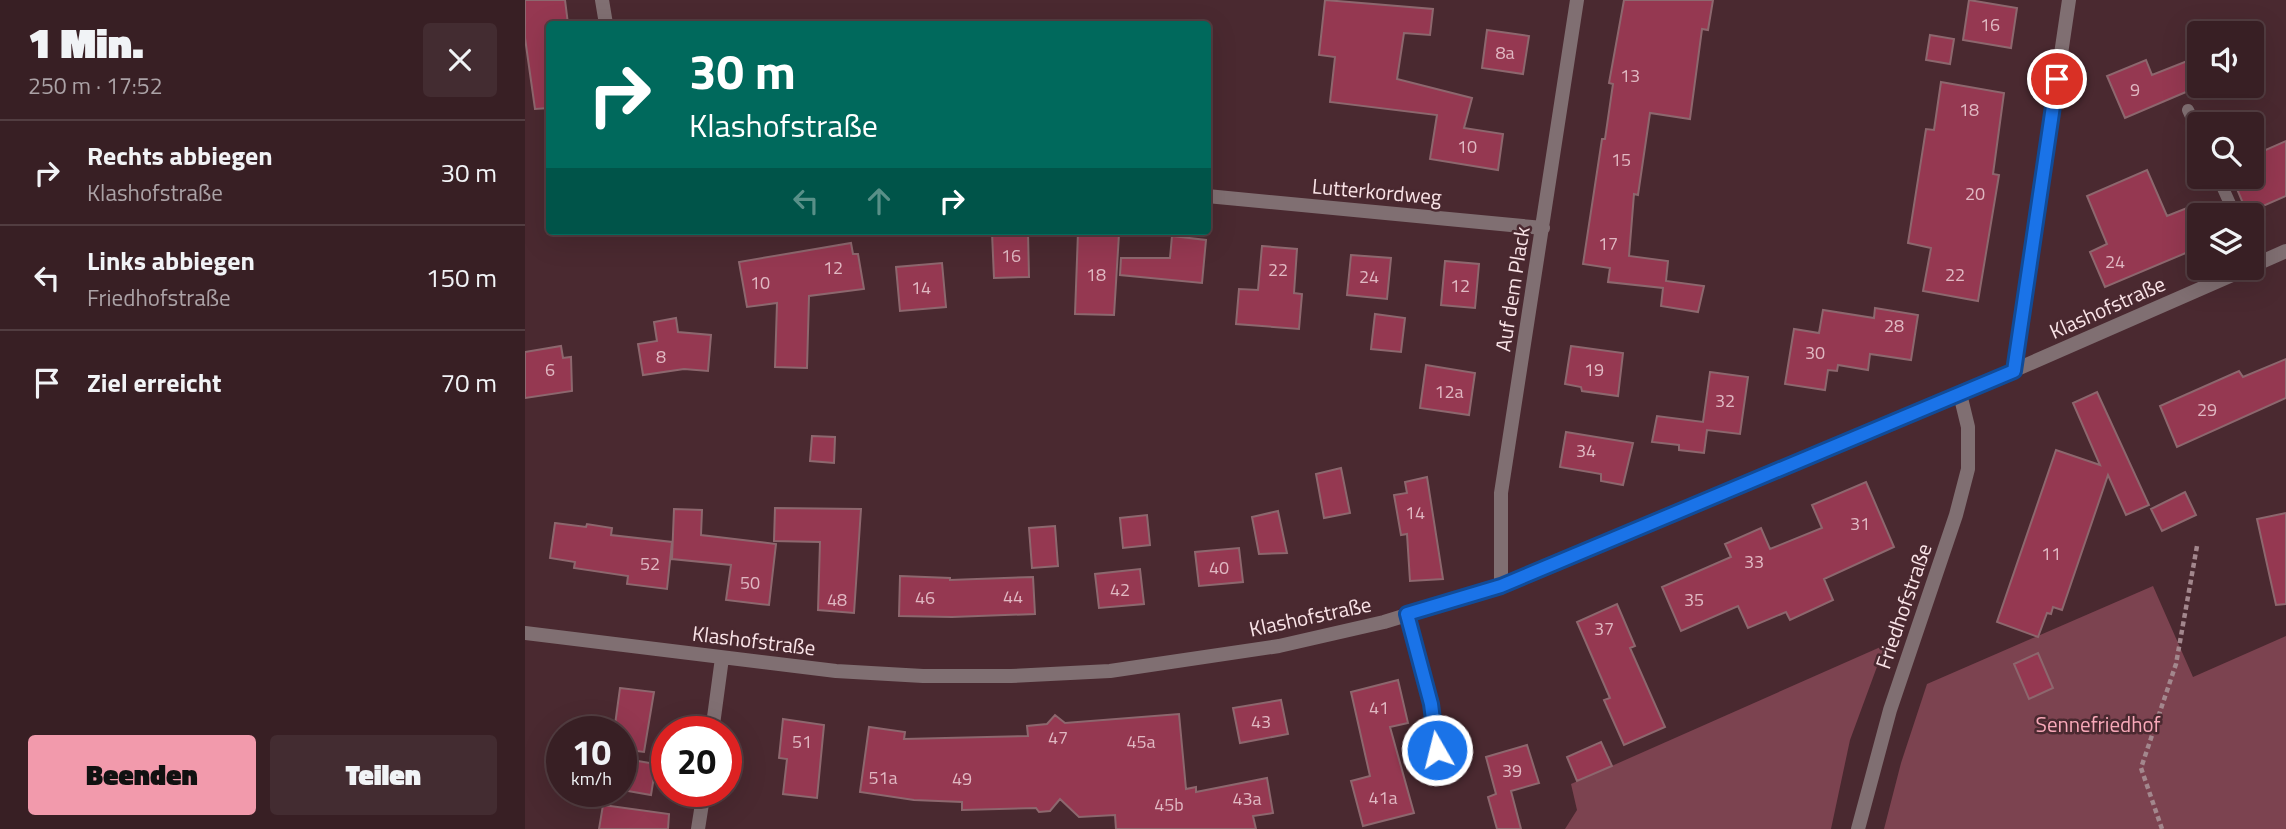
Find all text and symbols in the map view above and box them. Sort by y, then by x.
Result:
text: 1 Min. [28,10,144,74]
house number: 16 [1980,11,2000,38]
map controls [2187,21,2264,280]
button: sound [2187,21,2264,98]
button: close [423,23,497,97]
text: 30 m [689,33,796,108]
house number: 8a [1495,39,1515,66]
icon: right [574,49,665,140]
pin [2027,49,2087,109]
icon: arrive [2038,60,2076,98]
house number: 13 [1620,62,1640,89]
text: 250 m · 17:52 [28,68,163,103]
house number: 9 [2130,76,2140,103]
house number: 18 [1959,96,1979,123]
text: Klashofstraße [689,101,878,149]
button: search [2187,112,2264,189]
house number: 10 [1457,133,1477,160]
text: Rechts abbiegen [87,136,273,175]
house number: 15 [1611,146,1631,173]
text: 30 m [440,153,497,192]
icon: right [28,154,66,192]
street label: Lutterkordweg [1311,169,1443,213]
text: Klashofstraße [87,175,223,210]
house number: 20 [1965,180,1985,207]
icon: left [787,182,825,220]
icon: ahead [860,182,898,220]
icon: right [933,182,971,220]
button: layers [2187,203,2264,280]
street label: Auf dem Plack [1486,224,1538,354]
house number: 17 [1598,230,1618,257]
text: Links abbiegen [87,241,255,280]
house number: 16 [1001,242,1021,269]
house number: 24 [2105,248,2125,275]
house number: 12 [823,254,843,281]
house number: 22 [1268,256,1288,283]
text: 150 m [426,258,497,297]
icon: left [28,259,66,297]
house number: 18 [1086,261,1106,288]
house number: 22 [1945,261,1965,288]
house number: 24 [1359,263,1379,290]
street label: Klashofstraße [2044,267,2170,347]
house number: 10 [750,269,770,296]
house number: 12 [1450,272,1470,299]
house number: 14 [911,274,931,301]
text: Friedhofstraße [87,280,231,315]
house number: 28 [1884,312,1904,339]
house number: 30 [1805,339,1825,366]
house number: 8 [656,343,666,370]
house number: 6 [545,356,555,383]
house number: 19 [1584,356,1604,383]
text: Ziel erreicht [87,363,222,402]
text: 70 m [440,363,497,402]
icon: arrive [28,364,66,402]
house number: 12a [1434,378,1464,405]
house number: 32 [1715,387,1735,414]
house number: 29 [2197,396,2217,423]
house number: 34 [1576,437,1596,464]
house number: 14 [1405,499,1425,526]
house number: 31 [1850,510,1870,537]
street label: Friedhofstraße [1867,539,1939,673]
house number: 11 [2041,540,2061,567]
house number: 33 [1744,548,1764,575]
house number: 52 [640,550,660,577]
house number: 40 [1209,554,1229,581]
house number: 50 [740,569,760,596]
house number: 42 [1110,576,1130,603]
house number: 44 [1003,583,1023,610]
house number: 46 [915,584,935,611]
house number: 48 [827,586,847,613]
house number: 35 [1684,586,1704,613]
street label: Klashofstraße [1246,587,1374,645]
house number: 37 [1594,615,1614,642]
street label: Klashofstraße [691,617,817,663]
house number: 41 [1369,694,1389,721]
house number: 43 [1251,708,1271,735]
park label: Sennefriedhof [2036,708,2161,740]
position arrow [1400,713,1474,787]
speed limit sign: 20 [651,716,742,807]
house number: 47 [1048,724,1068,751]
text: 10 [572,725,611,779]
house number: 51 [792,728,812,755]
house number: 45a [1126,728,1156,755]
button: Beenden [28,735,256,815]
button: Teilen [270,735,497,815]
house number: 39 [1502,757,1522,784]
house number: 51a [868,764,898,791]
text: km/h [571,765,612,792]
house number: 49 [952,765,972,792]
house number: 41a [1368,784,1398,811]
house number: 43a [1232,785,1262,812]
house number: 45b [1154,791,1184,818]

